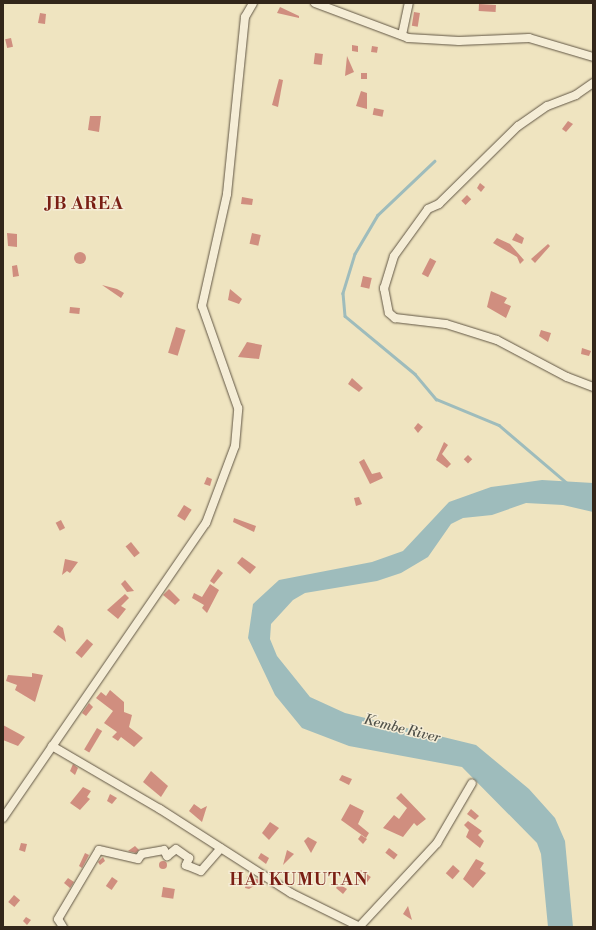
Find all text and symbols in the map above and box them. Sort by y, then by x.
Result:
district label: JB AREA [46,195,124,215]
water label: Kembe River [362,711,442,747]
district label: HAI KUMUTAN [230,871,368,891]

